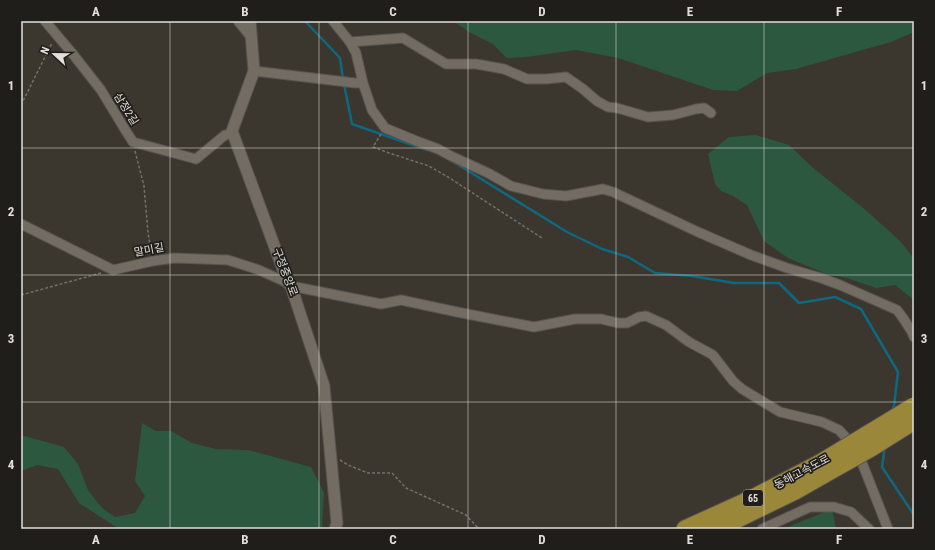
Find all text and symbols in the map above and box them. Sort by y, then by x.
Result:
text: A [92,4,100,19]
text: B [241,4,249,19]
text: C [389,4,397,19]
text: D [538,4,546,19]
text: E [687,4,694,19]
text: F [836,4,842,19]
north arrow [34,34,74,74]
text: N [38,45,53,56]
text: 1 [8,78,14,93]
text: 1 [921,78,927,93]
street label: 삼정2길 [111,90,141,128]
text: 2 [8,204,15,219]
text: 2 [921,204,928,219]
street label: 말미길 [133,241,165,259]
street label: 구정중앙로 [270,246,300,298]
text: 3 [8,331,14,346]
text: 3 [921,331,927,346]
street label: 동해고속도로 [772,452,832,492]
text: 4 [8,457,15,472]
text: 4 [921,457,928,472]
road number: 65 [743,490,763,506]
text: A [92,532,100,547]
text: B [241,532,249,547]
text: C [389,532,397,547]
text: D [538,532,546,547]
text: E [687,532,694,547]
text: F [836,532,842,547]

